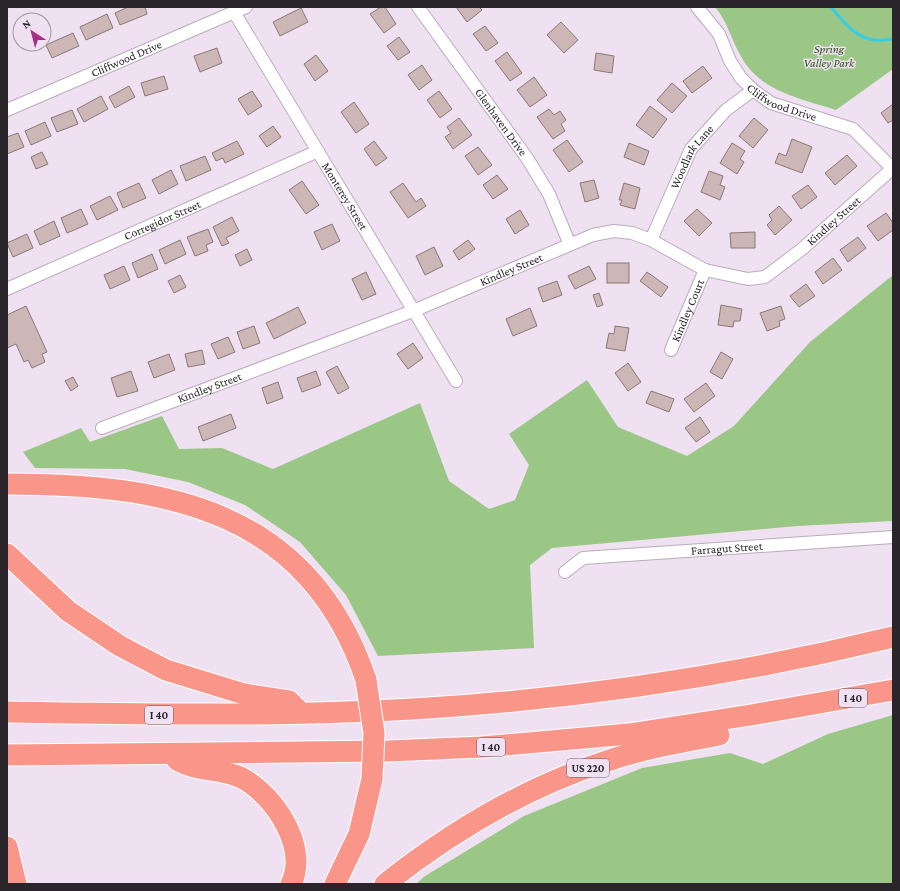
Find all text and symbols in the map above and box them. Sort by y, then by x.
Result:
north arrow [12,12,52,52]
text: N [20,17,33,31]
street label: Cliffwood Drive [89,37,164,80]
park label: Spring Valley Park [804,42,855,70]
street label: Cliffwood Drive [744,81,818,124]
street label: Glenhaven Drive [472,86,530,159]
street label: Woodlark Lane [667,122,716,191]
street label: Monterey Street [319,160,371,234]
street label: Kindley Street [804,193,864,248]
street label: Corregidor Street [122,197,204,243]
street label: Kindley Street [478,250,546,289]
street label: Kindley Court [668,276,708,344]
street label: Kindley Street [176,369,244,406]
street label: Farragut Street [691,539,764,558]
road number: I 40 [839,689,867,707]
road number: I 40 [145,706,173,724]
road number: I 40 [477,738,505,756]
road number: US 220 [567,759,609,777]

